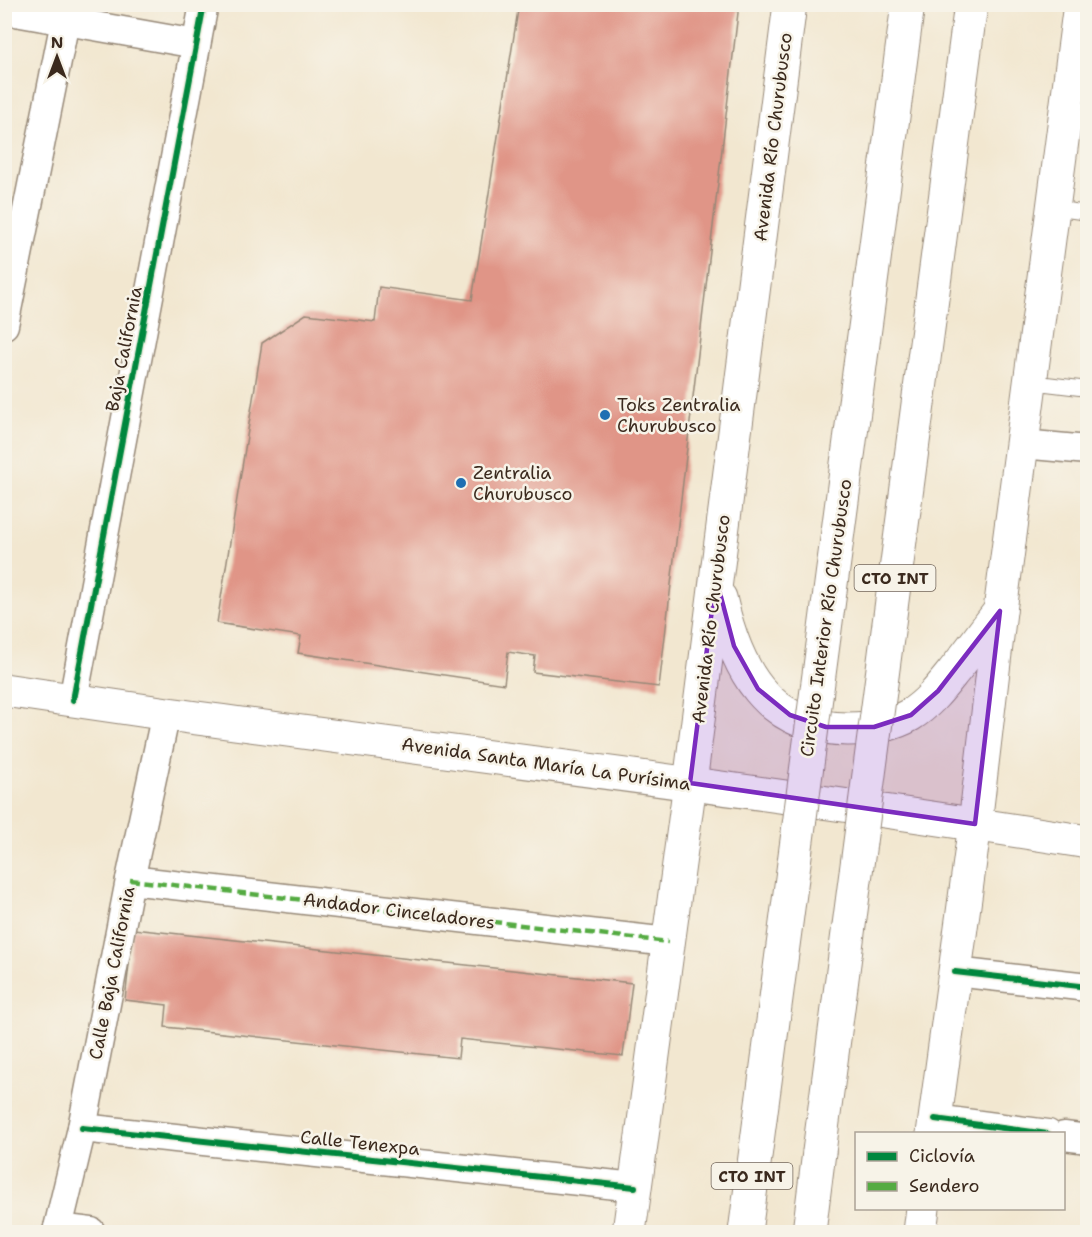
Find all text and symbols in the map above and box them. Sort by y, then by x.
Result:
north arrow [27,27,87,87]
street label: Avenida Río Churubusco [748,31,798,243]
text: N [51,32,63,53]
street label: Baja California [100,284,148,414]
place label: Toks Zentralia Churubusco [617,393,740,438]
marker: Toks Zentralia Churubusco [598,408,612,422]
place label: Zentralia Churubusco [473,461,572,506]
marker: Zentralia Churubusco [454,476,468,490]
street label: Circuito Interior Río Churubusco [795,478,857,758]
street label: Avenida Río Churubusco [686,513,736,725]
road number: CTO INT [854,565,936,591]
street label: Avenida Santa María La Purísima [400,732,692,796]
street label: Calle Baja California [83,884,141,1062]
street label: Andador Cinceladores [302,887,496,935]
street label: Calle Tenexpa [299,1125,421,1161]
legend [855,1132,1065,1210]
text: Ciclovía [909,1144,975,1168]
road number: CTO INT [712,1163,792,1189]
text: Sendero [909,1174,979,1198]

